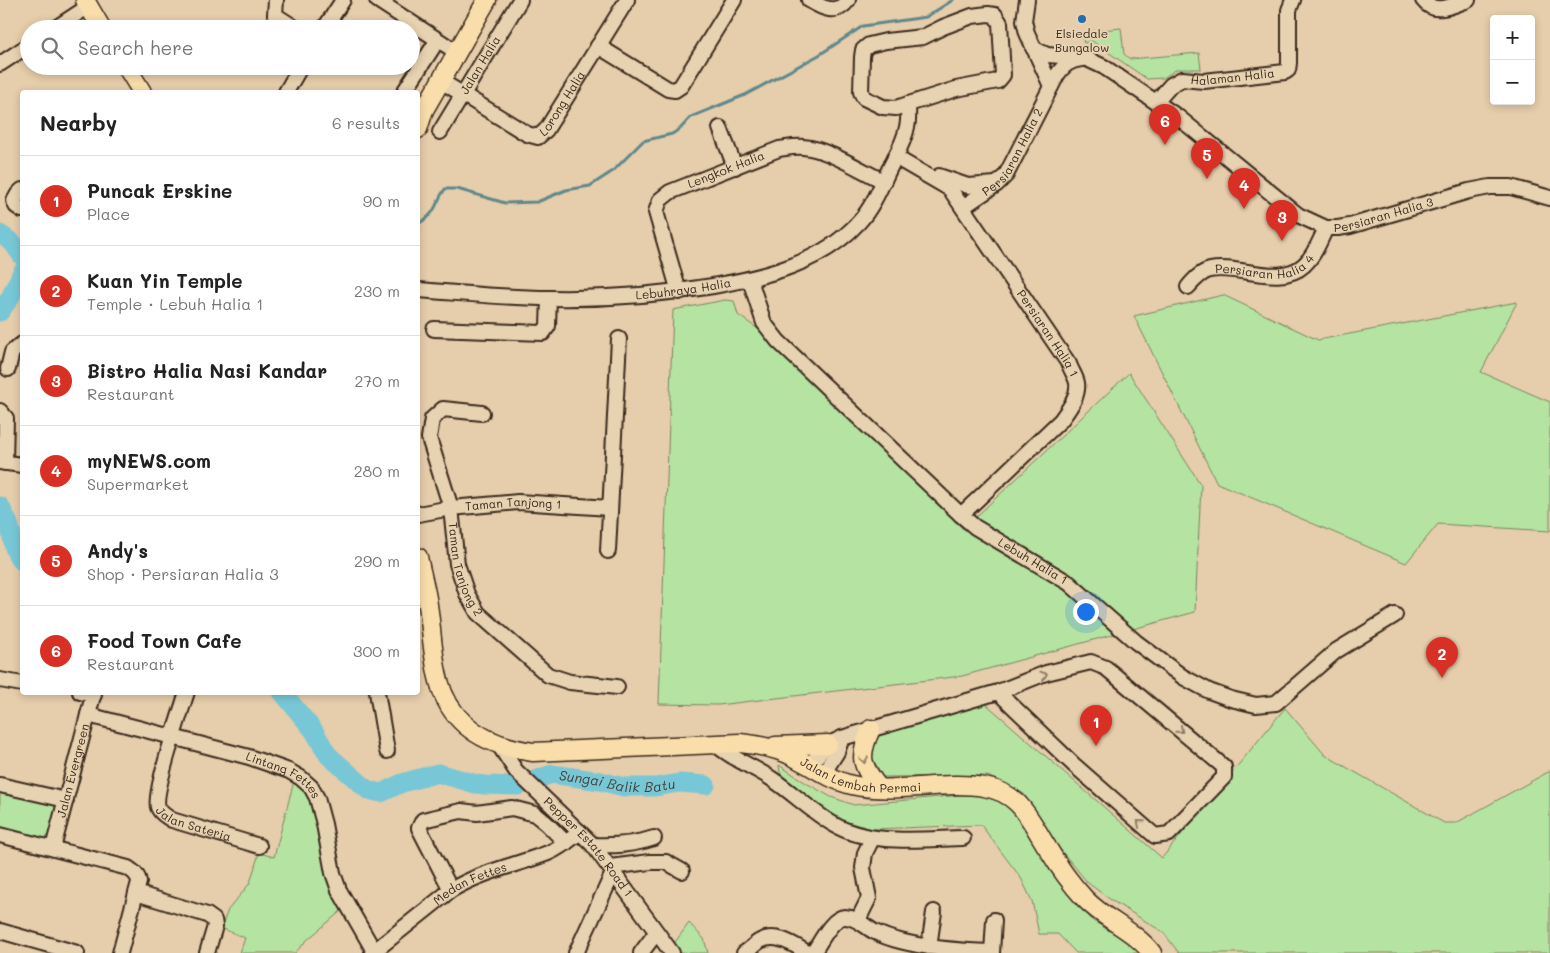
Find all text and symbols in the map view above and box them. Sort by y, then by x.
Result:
marker: Elsiedale Bungalow [1076,13,1088,25]
map controls [1490,15,1535,105]
button: + [1490,15,1535,60]
search box [20,20,420,75]
place label: Elsiedale Bungalow [1055,25,1109,55]
street label: Jalan Halia [456,33,503,97]
icon: search [38,34,66,62]
text: Search here [78,35,194,60]
button: − [1490,60,1535,105]
street label: Halaman Halia [1190,64,1275,88]
street label: Lorong Halia [535,67,588,139]
pin: 6 [1149,104,1181,145]
street label: Persiaran Halia 2 [978,105,1046,199]
text: Nearby [40,109,117,136]
text: 6 results [332,112,400,133]
pin: 5 [1191,138,1223,179]
street label: Lengkok Halia [685,147,766,191]
pin: 4 [1228,168,1260,209]
text: Puncak Erskine [87,178,232,203]
text: 1 [52,190,60,211]
text: 90 m [363,190,400,211]
street label: Persiaran Halia 3 [1334,193,1435,235]
pin: 3 [1266,200,1298,241]
text: Place [87,203,130,224]
street label: Persiaran Halia 4 [1215,251,1317,282]
text: Kuan Yin Temple [87,268,242,293]
street label: Lebuhraya Halia [635,274,732,302]
text: 2 [52,280,60,301]
text: 230 m [354,280,400,301]
street label: Persiaran Halia 1 [1014,286,1083,379]
text: Temple · Lebuh Halia 1 [87,293,264,314]
text: Bistro Halia Nasi Kandar [87,358,327,383]
text: 3 [51,370,61,391]
text: 270 m [354,370,400,391]
text: Restaurant [87,383,175,404]
text: myNEWS.com [87,448,211,473]
text: 4 [51,460,61,481]
text: 280 m [354,460,400,481]
text: Supermarket [87,473,189,494]
street label: Taman Tanjong 1 [464,493,562,514]
street label: Taman Tanjong 2 [446,521,487,619]
street label: Lebuh Halia 1 [995,534,1071,587]
text: Andy's [87,538,148,563]
text: 5 [51,550,61,571]
text: 290 m [354,550,400,571]
text: Shop · Persiaran Halia 3 [87,563,279,584]
your location [1073,599,1099,625]
text: Food Town Cafe [87,628,241,653]
pin: 2 [1426,637,1458,678]
text: 6 [51,640,61,661]
text: 300 m [353,640,400,661]
text: Restaurant [87,653,175,674]
one-way arrow [1039,670,1047,680]
pin: 1 [1080,705,1112,746]
street label: Jalan Evergreen [52,722,92,819]
one-way arrow [1175,725,1184,734]
street label: Lintang Fettes [244,748,325,801]
street label: Jalan Lembah Permai [798,753,922,796]
one-way arrow [858,757,869,765]
water label: Sungai Balik Batu [558,765,677,796]
street label: Pepper Estate Road 1 [541,793,637,899]
street label: Jalan Sateria [153,803,233,844]
one-way arrow [1137,820,1146,829]
street label: Medan Fettes [429,858,509,908]

